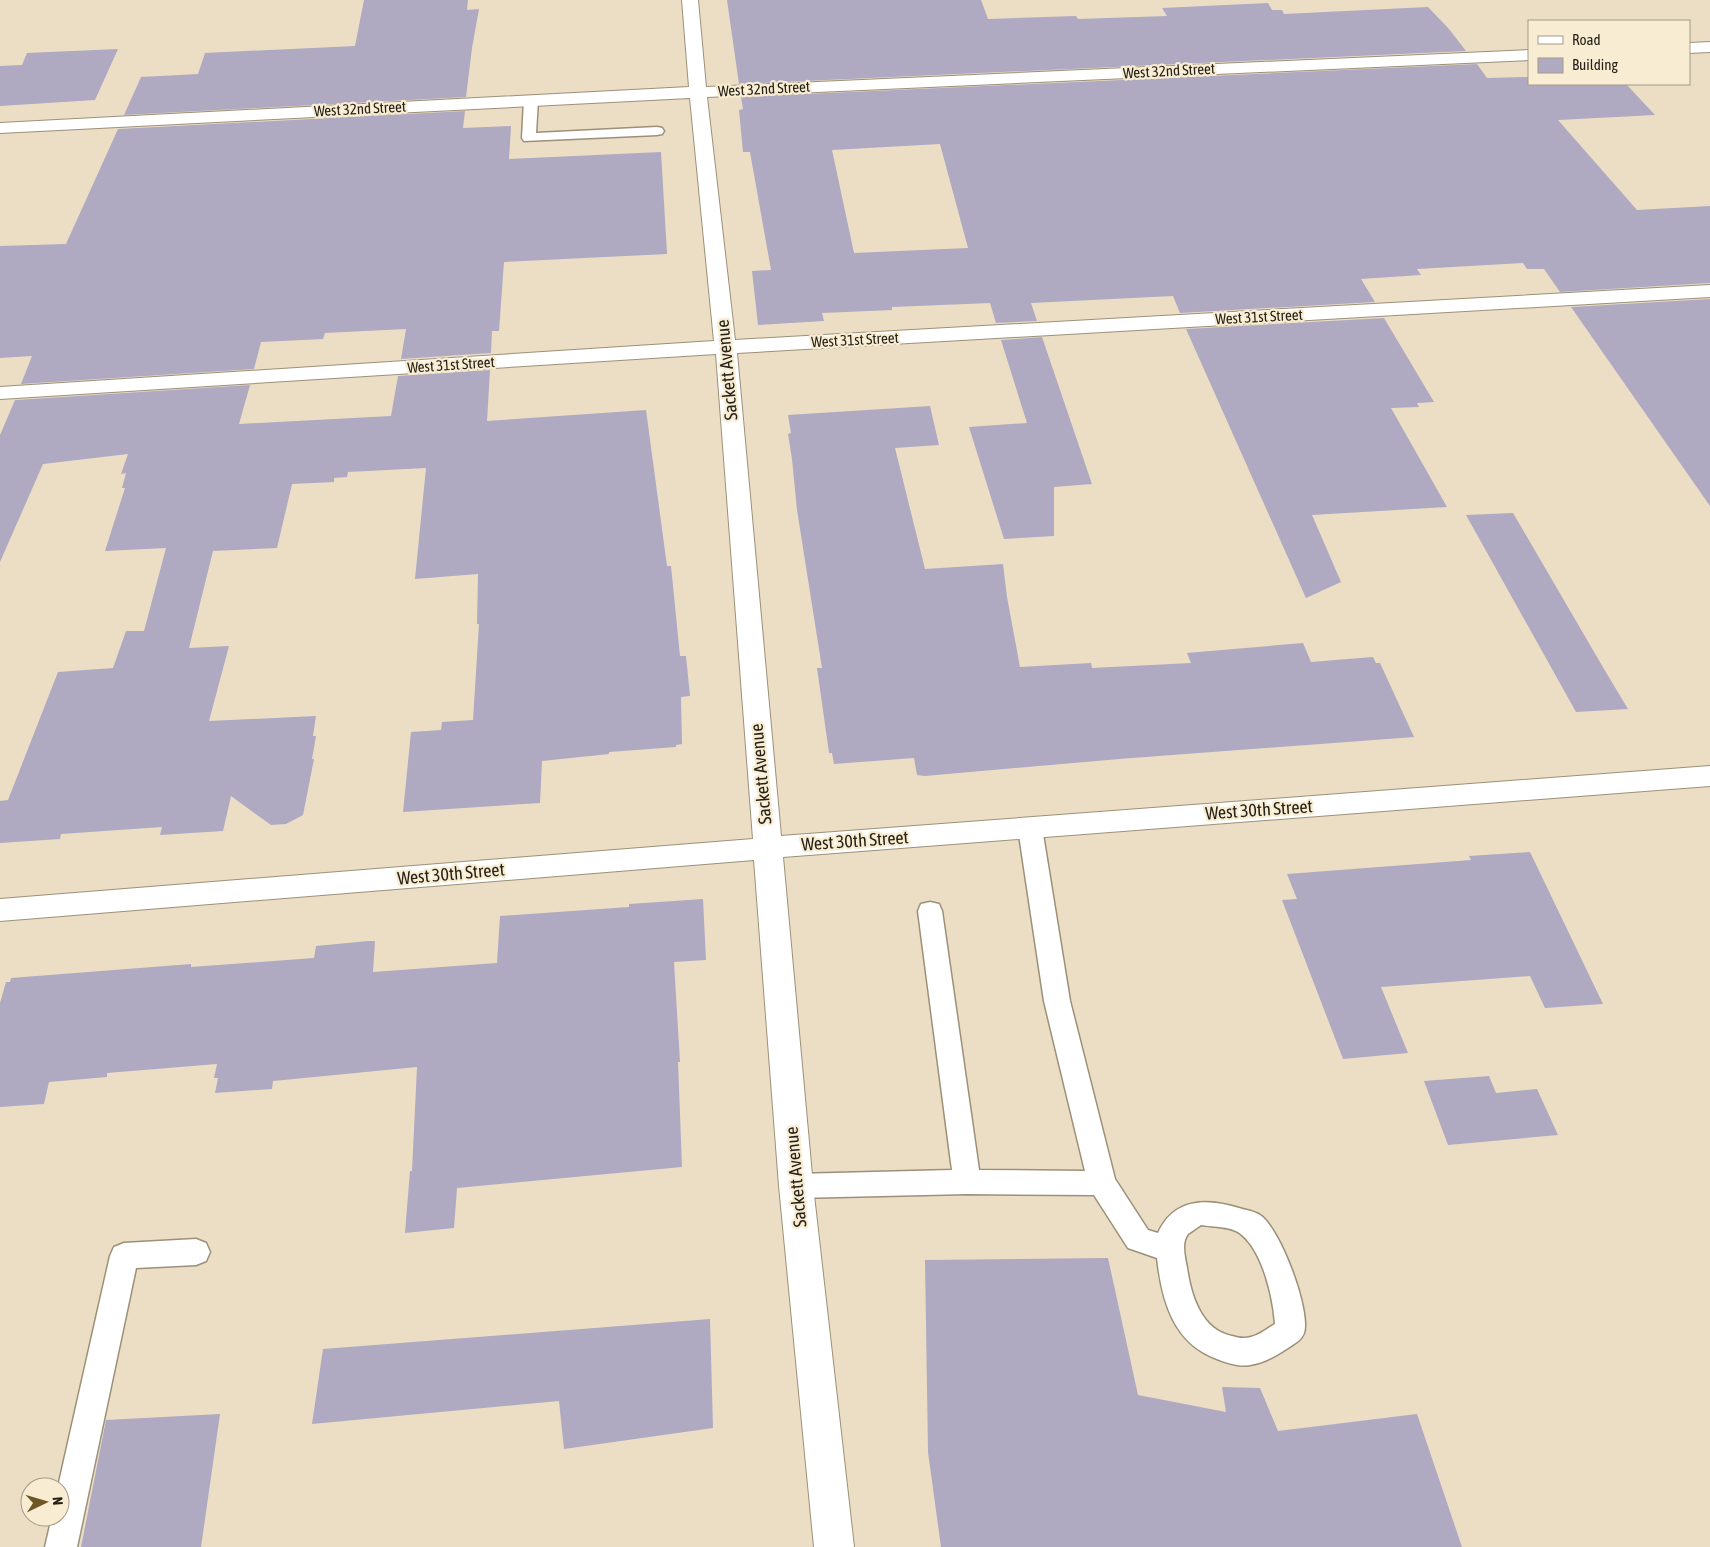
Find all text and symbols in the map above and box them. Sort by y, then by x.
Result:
legend [1528,20,1690,85]
text: Road [1572,31,1601,48]
text: Building [1572,56,1618,73]
street label: West 32nd Street [1122,60,1216,81]
street label: West 32nd Street [717,78,811,99]
street label: West 32nd Street [313,98,407,119]
street label: West 31st Street [1215,306,1303,327]
street label: Sackett Avenue [712,319,741,421]
street label: West 31st Street [811,329,899,350]
street label: West 31st Street [407,353,495,376]
street label: Sackett Avenue [746,723,775,825]
street label: West 30th Street [1205,795,1313,824]
street label: West 30th Street [801,826,909,855]
street label: West 30th Street [397,858,505,889]
street label: Sackett Avenue [781,1126,810,1228]
north arrow [20,1477,70,1527]
text: N [50,1496,66,1506]

